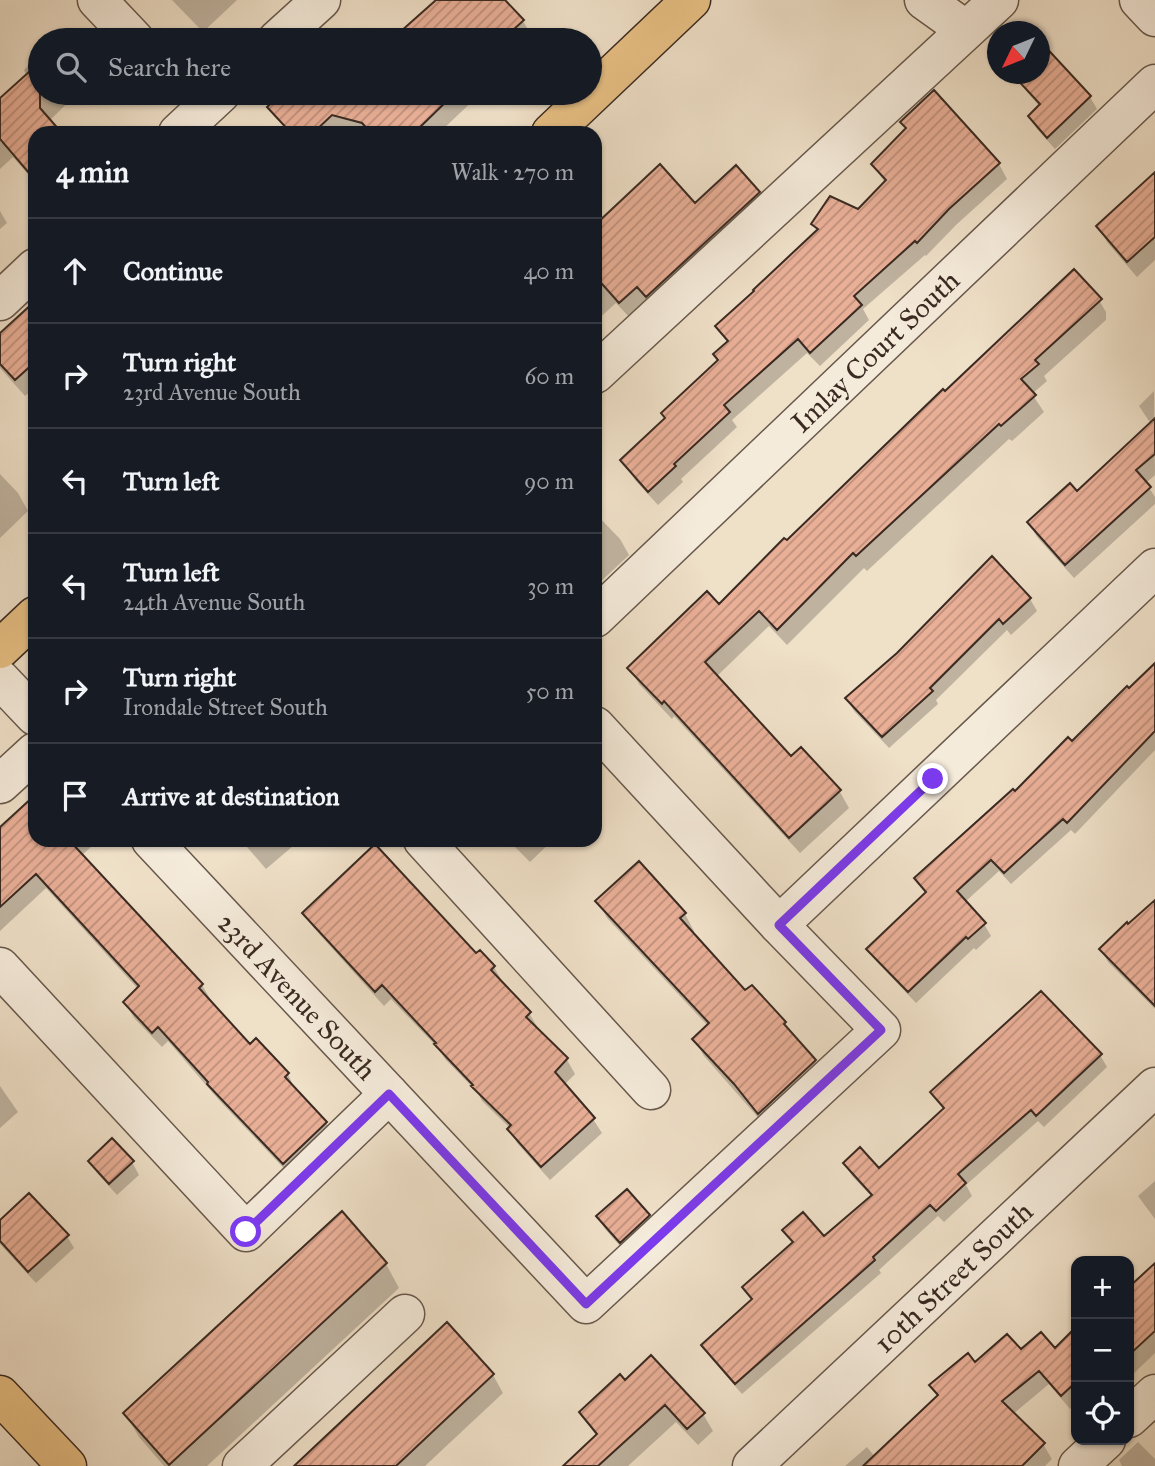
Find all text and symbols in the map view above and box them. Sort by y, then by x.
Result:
north arrow [987,21,1050,84]
search box [28,28,602,105]
icon: search [52,48,90,86]
text: Search here [108,51,231,83]
text: 4 min [56,154,129,190]
text: Walk · 270 m [451,158,574,186]
icon: ahead [56,252,94,290]
text: Continue [123,255,223,287]
text: 40 m [524,257,574,285]
street label: Imlay Court South [784,263,967,440]
text: Turn right [123,346,236,378]
icon: right [56,357,94,395]
text: 60 m [525,362,574,390]
text: 23rd Avenue South [123,378,301,406]
icon: left [56,462,94,500]
text: Turn left [123,465,219,497]
text: 90 m [524,467,574,495]
text: Turn left [123,556,219,588]
icon: left [56,567,94,605]
text: 30 m [527,572,574,600]
text: 24th Avenue South [123,588,305,616]
text: Turn right [123,661,236,693]
icon: right [56,672,94,710]
text: 50 m [526,677,574,705]
text: Irondale Street South [123,693,328,721]
route end [917,763,948,794]
icon: arrive [56,777,94,815]
text: Arrive at destination [123,780,340,812]
street label: 23rd Avenue South [210,906,384,1088]
street label: 10th Street South [867,1194,1040,1360]
route start [230,1216,261,1247]
map controls [1071,1256,1134,1445]
button: + [1071,1256,1134,1319]
button: − [1071,1319,1134,1382]
button: locate [1071,1382,1134,1445]

